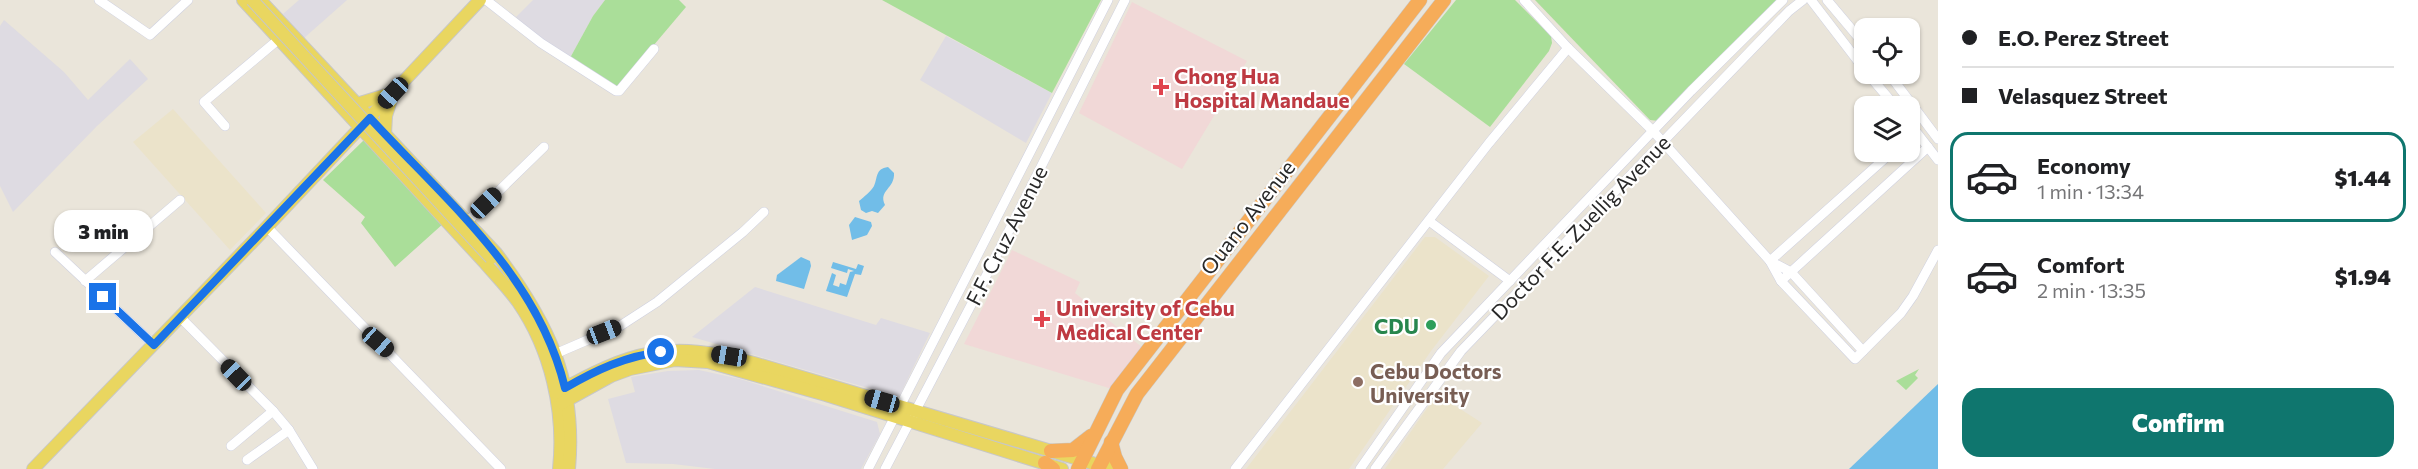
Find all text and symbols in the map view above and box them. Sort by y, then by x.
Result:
map controls [1854,18,1920,162]
button: locate [1854,18,1920,84]
text: E.O. Perez Street [1998,24,2169,51]
place label: Chong Hua Hospital Mandaue [1174,63,1349,112]
car [374,74,412,112]
marker: Chong Hua Hospital Mandaue [1152,78,1170,96]
text: Velasquez Street [1998,82,2168,109]
button: layers [1854,96,1920,162]
street label: Doctor F.E. Zuellig Avenue [1485,130,1675,324]
icon: car [1965,150,2019,204]
text: Economy [2037,152,2131,179]
street label: Ouano Avenue [1195,155,1299,279]
street label: F.F. Cruz Avenue [960,161,1052,309]
text: $1.44 [2335,164,2391,191]
text: 1 min · 13:34 [2037,179,2144,203]
car [467,184,505,222]
callout: 3 min [54,210,152,252]
text: 3 min [78,219,129,243]
icon: car [1965,249,2019,303]
text: Comfort [2037,251,2125,278]
text: $1.94 [2335,263,2391,290]
text: 2 min · 13:35 [2037,278,2146,302]
route end [89,283,116,310]
place label: University of Cebu Medical Center [1056,295,1235,344]
marker: University of Cebu Medical Center [1033,310,1051,328]
place label: CDU [1374,313,1419,338]
car [584,317,624,347]
marker: CDU [1424,318,1438,332]
car [359,323,397,361]
route start [647,338,674,365]
car [710,344,748,368]
car [217,356,255,394]
place label: Cebu Doctors University [1370,358,1502,407]
marker: Cebu Doctors University [1351,375,1365,389]
car [862,387,902,415]
button: Confirm [1962,388,2394,457]

